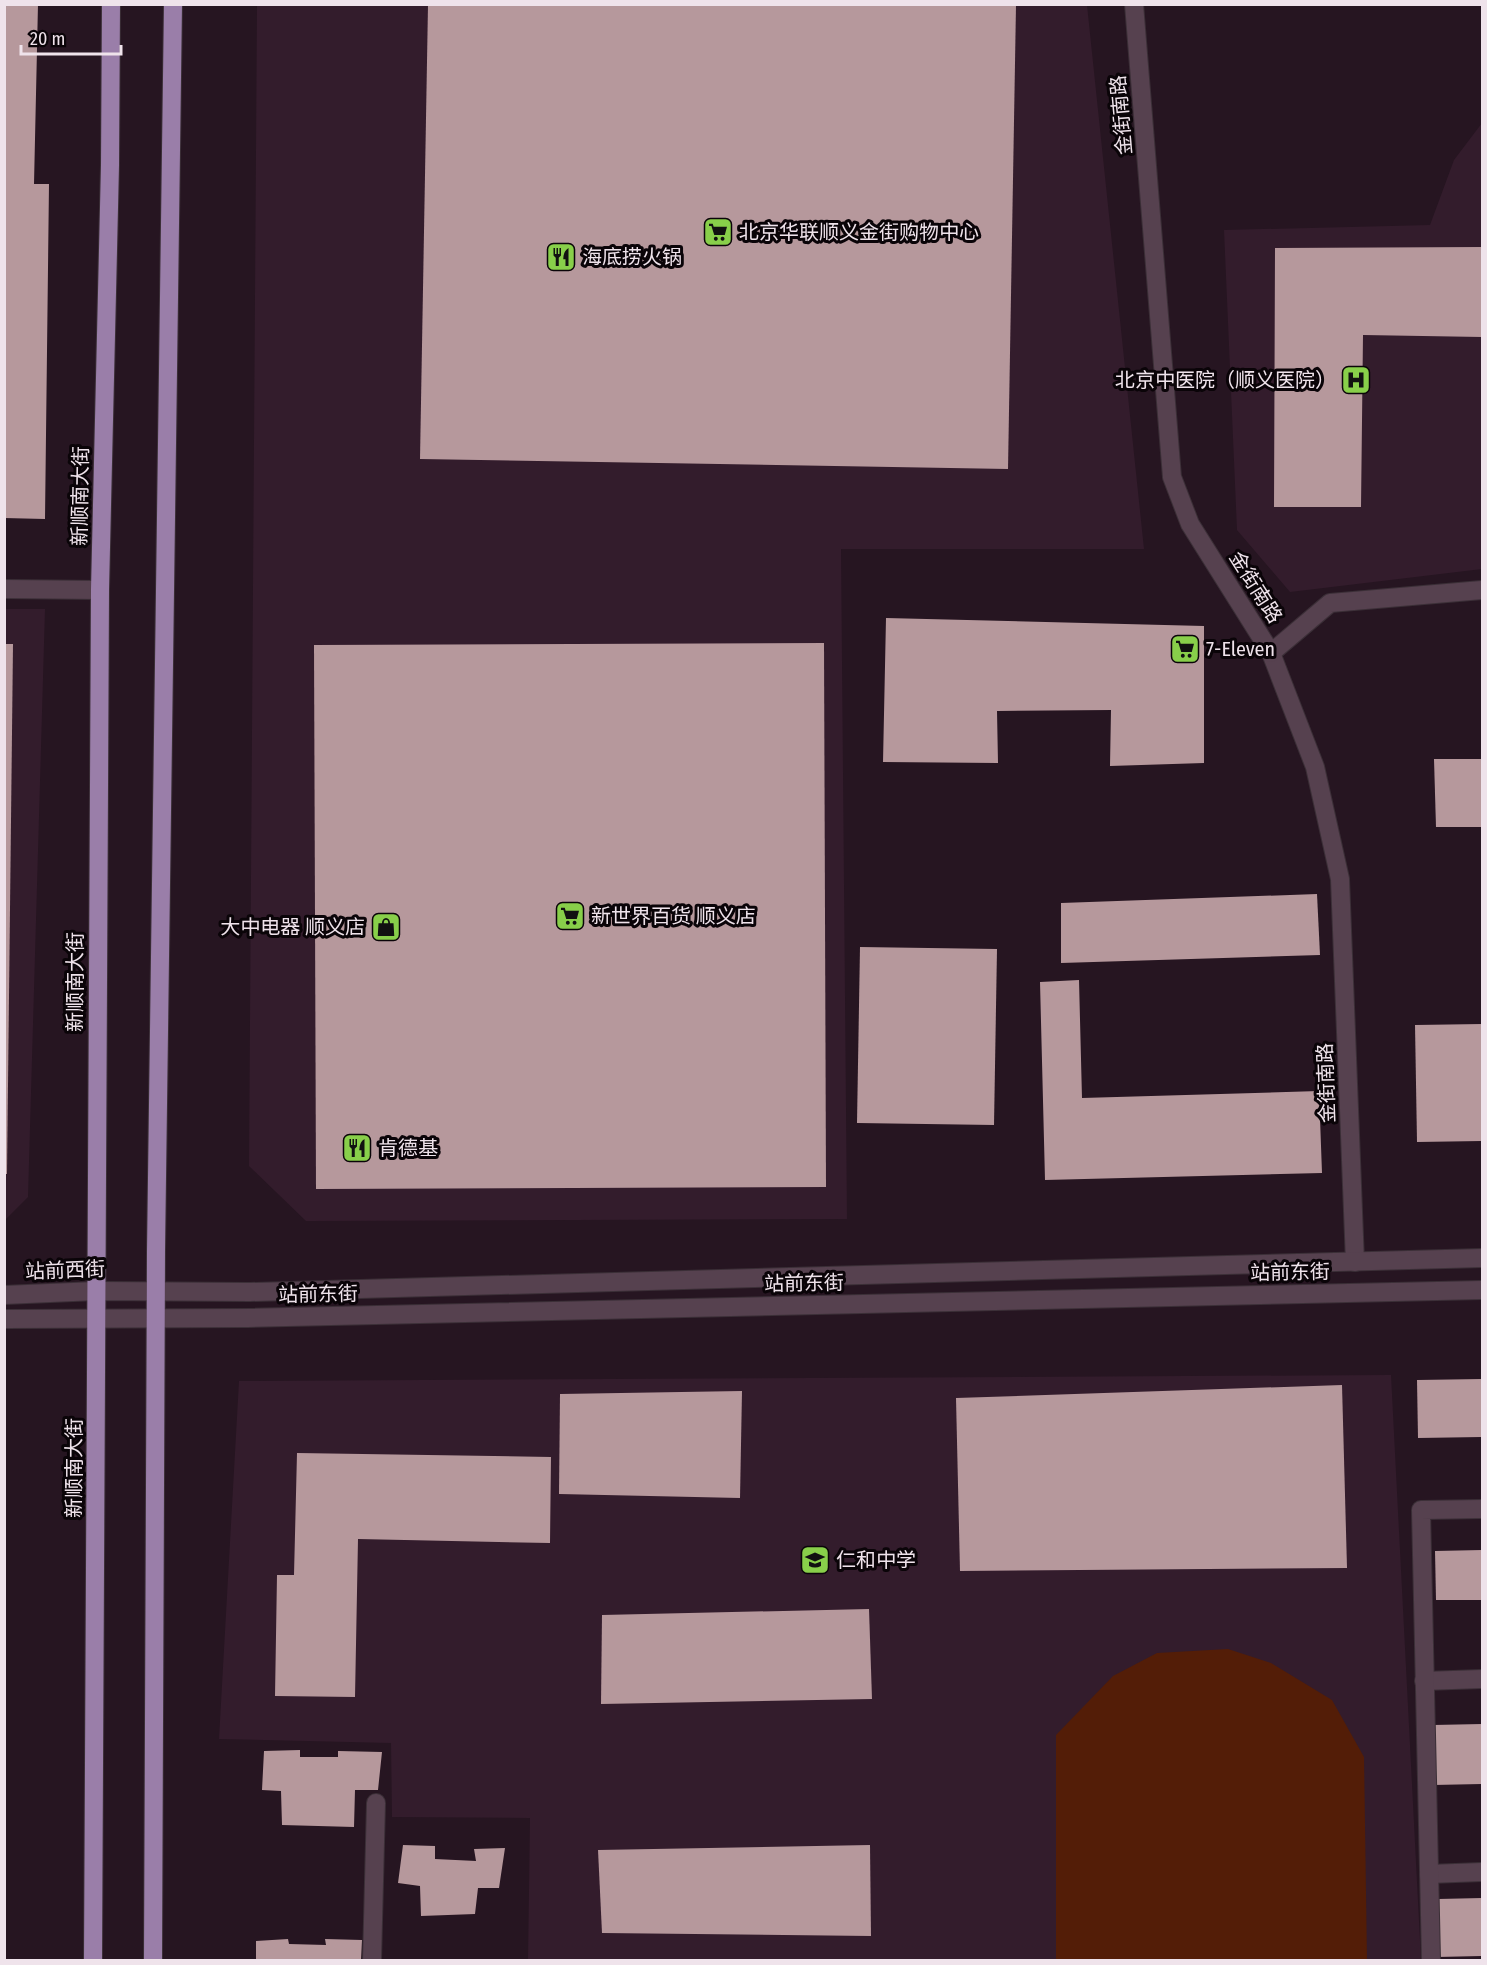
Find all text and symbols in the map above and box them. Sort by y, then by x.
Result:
scale bar [21,18,122,56]
text: 20 m [30,28,65,50]
street label: 金街南路 [1106,74,1136,156]
supermarket icon: 北京华联顺义金街购物中心 [702,216,734,248]
place label: 北京华联顺义金街购物中心 [739,220,979,244]
restaurant icon: 海底捞火锅 [545,241,577,273]
place label: 海底捞火锅 [582,245,682,269]
hospital icon: 北京中医院（顺义医院） [1340,364,1372,396]
place label: 北京中医院（顺义医院） [1115,368,1335,392]
street label: 新顺南大街 [67,446,93,546]
street label: 金街南路 [1225,547,1287,627]
supermarket icon: 7-Eleven [1169,633,1201,665]
place label: 7-Eleven [1206,637,1275,661]
supermarket icon: 新世界百货 顺义店 [554,900,586,932]
place label: 新世界百货 顺义店 [591,904,756,928]
shop icon: 大中电器 顺义店 [370,911,402,943]
place label: 大中电器 顺义店 [220,915,365,939]
street label: 新顺南大街 [63,932,87,1032]
street label: 金街南路 [1313,1043,1339,1123]
restaurant icon: 肯德基 [341,1132,373,1164]
place label: 肯德基 [378,1136,438,1160]
street label: 站前西街 [25,1257,105,1283]
street label: 站前东街 [1250,1259,1330,1285]
street label: 站前东街 [764,1270,844,1296]
street label: 站前东街 [278,1281,358,1307]
street label: 新顺南大街 [62,1418,86,1518]
school or university icon: 仁和中学 [799,1544,831,1576]
place label: 仁和中学 [836,1548,916,1572]

